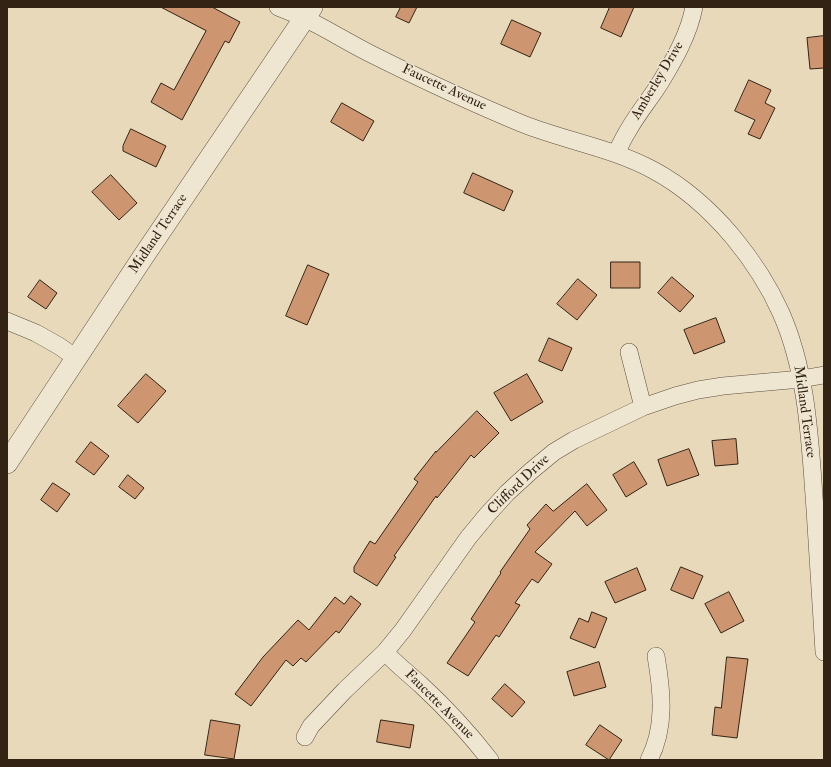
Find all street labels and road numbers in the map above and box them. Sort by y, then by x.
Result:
street label: Amberley Drive [628,39,688,123]
street label: Faucette Avenue [399,61,489,115]
street label: Midland Terrace [126,191,192,277]
street label: Midland Terrace [789,365,819,459]
street label: Clifford Drive [485,451,553,519]
street label: Faucette Avenue [401,667,477,743]

